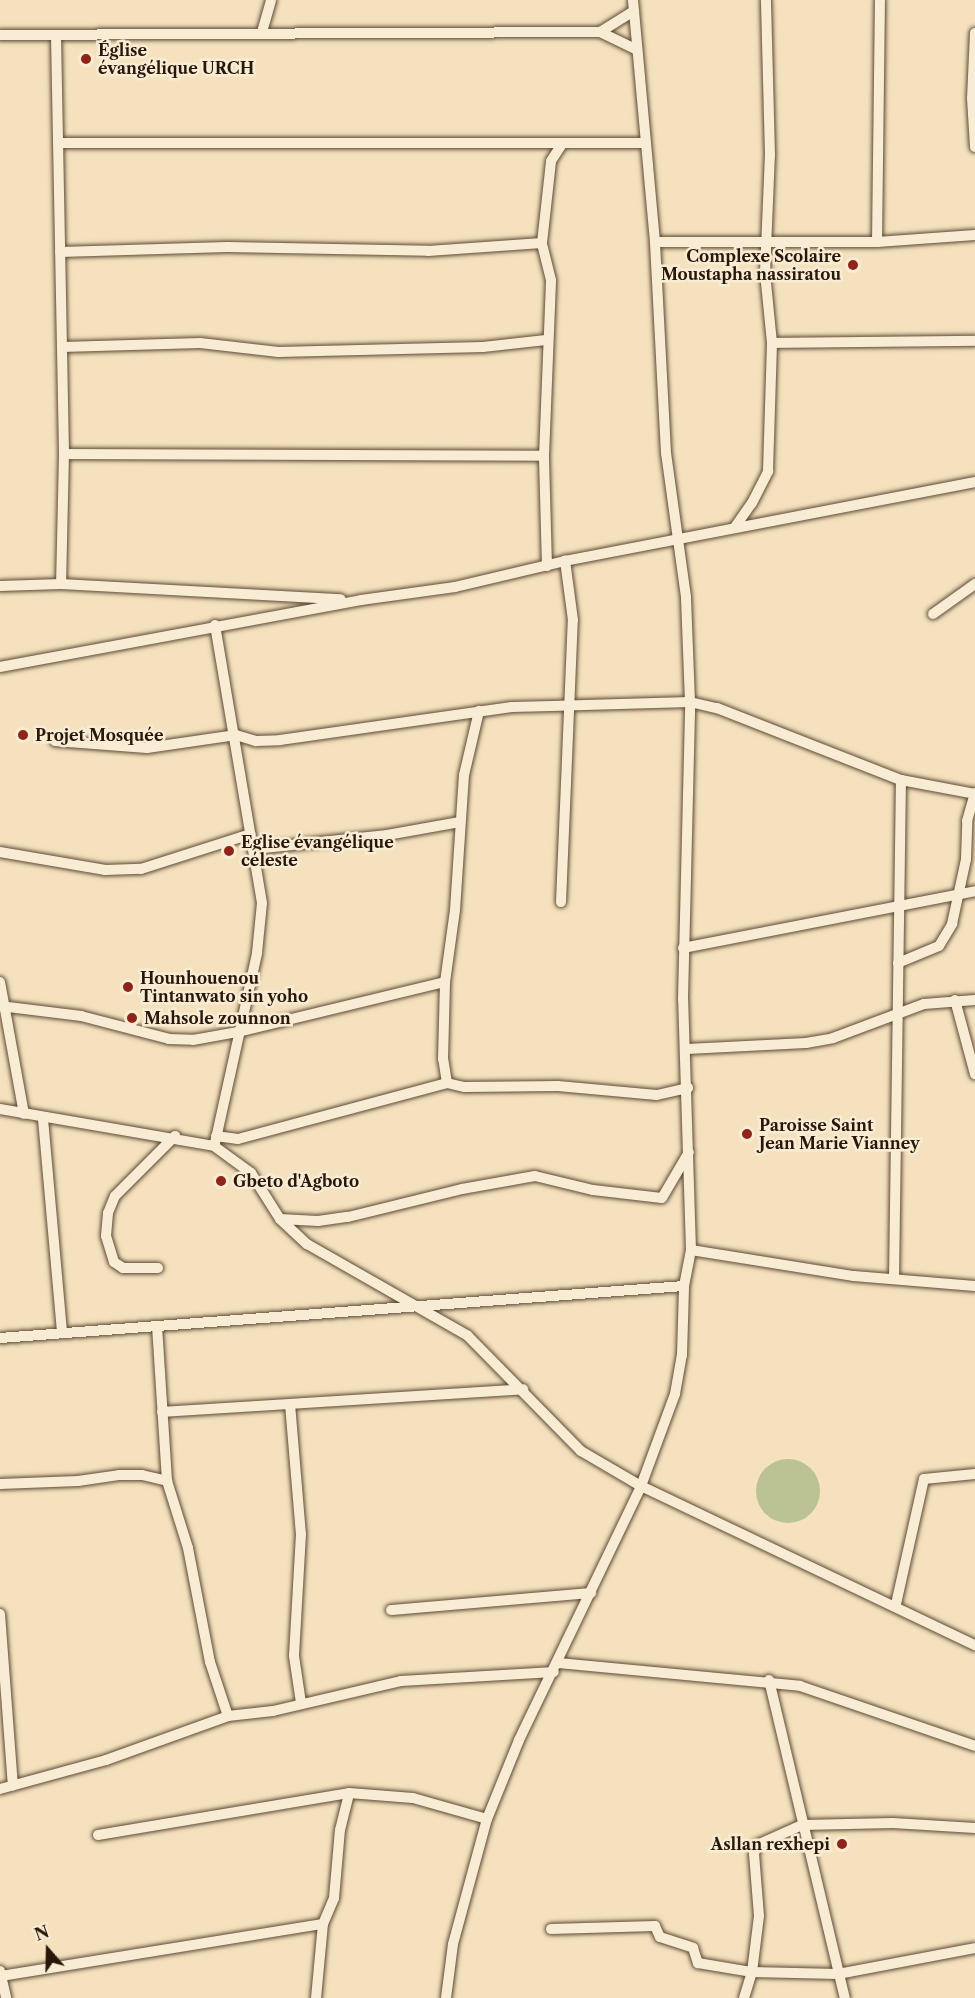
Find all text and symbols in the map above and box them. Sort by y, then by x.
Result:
place label: Église évangélique URCH [98,40,254,78]
marker: Église évangélique URCH [79,52,93,66]
place label: Complexe Scolaire Moustapha nassiratou [661,246,841,284]
marker: Complexe Scolaire Moustapha nassiratou [846,258,860,272]
place label: Projet Mosquée [35,725,163,745]
marker: Projet Mosquée [16,728,30,742]
place label: Eglise évangélique céleste [241,832,394,870]
marker: Eglise évangélique céleste [222,844,236,858]
place label: Hounhouenou Tintanwato sin yoho [140,968,309,1006]
marker: Hounhouenou Tintanwato sin yoho [121,980,135,994]
place label: Mahsole zounnon [144,1008,291,1028]
marker: Mahsole zounnon [125,1011,139,1025]
place label: Paroisse Saint Jean Marie Vianney [759,1115,920,1153]
marker: Paroisse Saint Jean Marie Vianney [740,1127,754,1141]
place label: Gbeto d'Agboto [233,1171,359,1191]
marker: Gbeto d'Agboto [214,1174,228,1188]
place label: Asllan rexhepi [711,1834,830,1854]
marker: Asllan rexhepi [835,1837,849,1851]
north arrow [18,1920,78,1980]
text: N [32,1921,52,1945]

